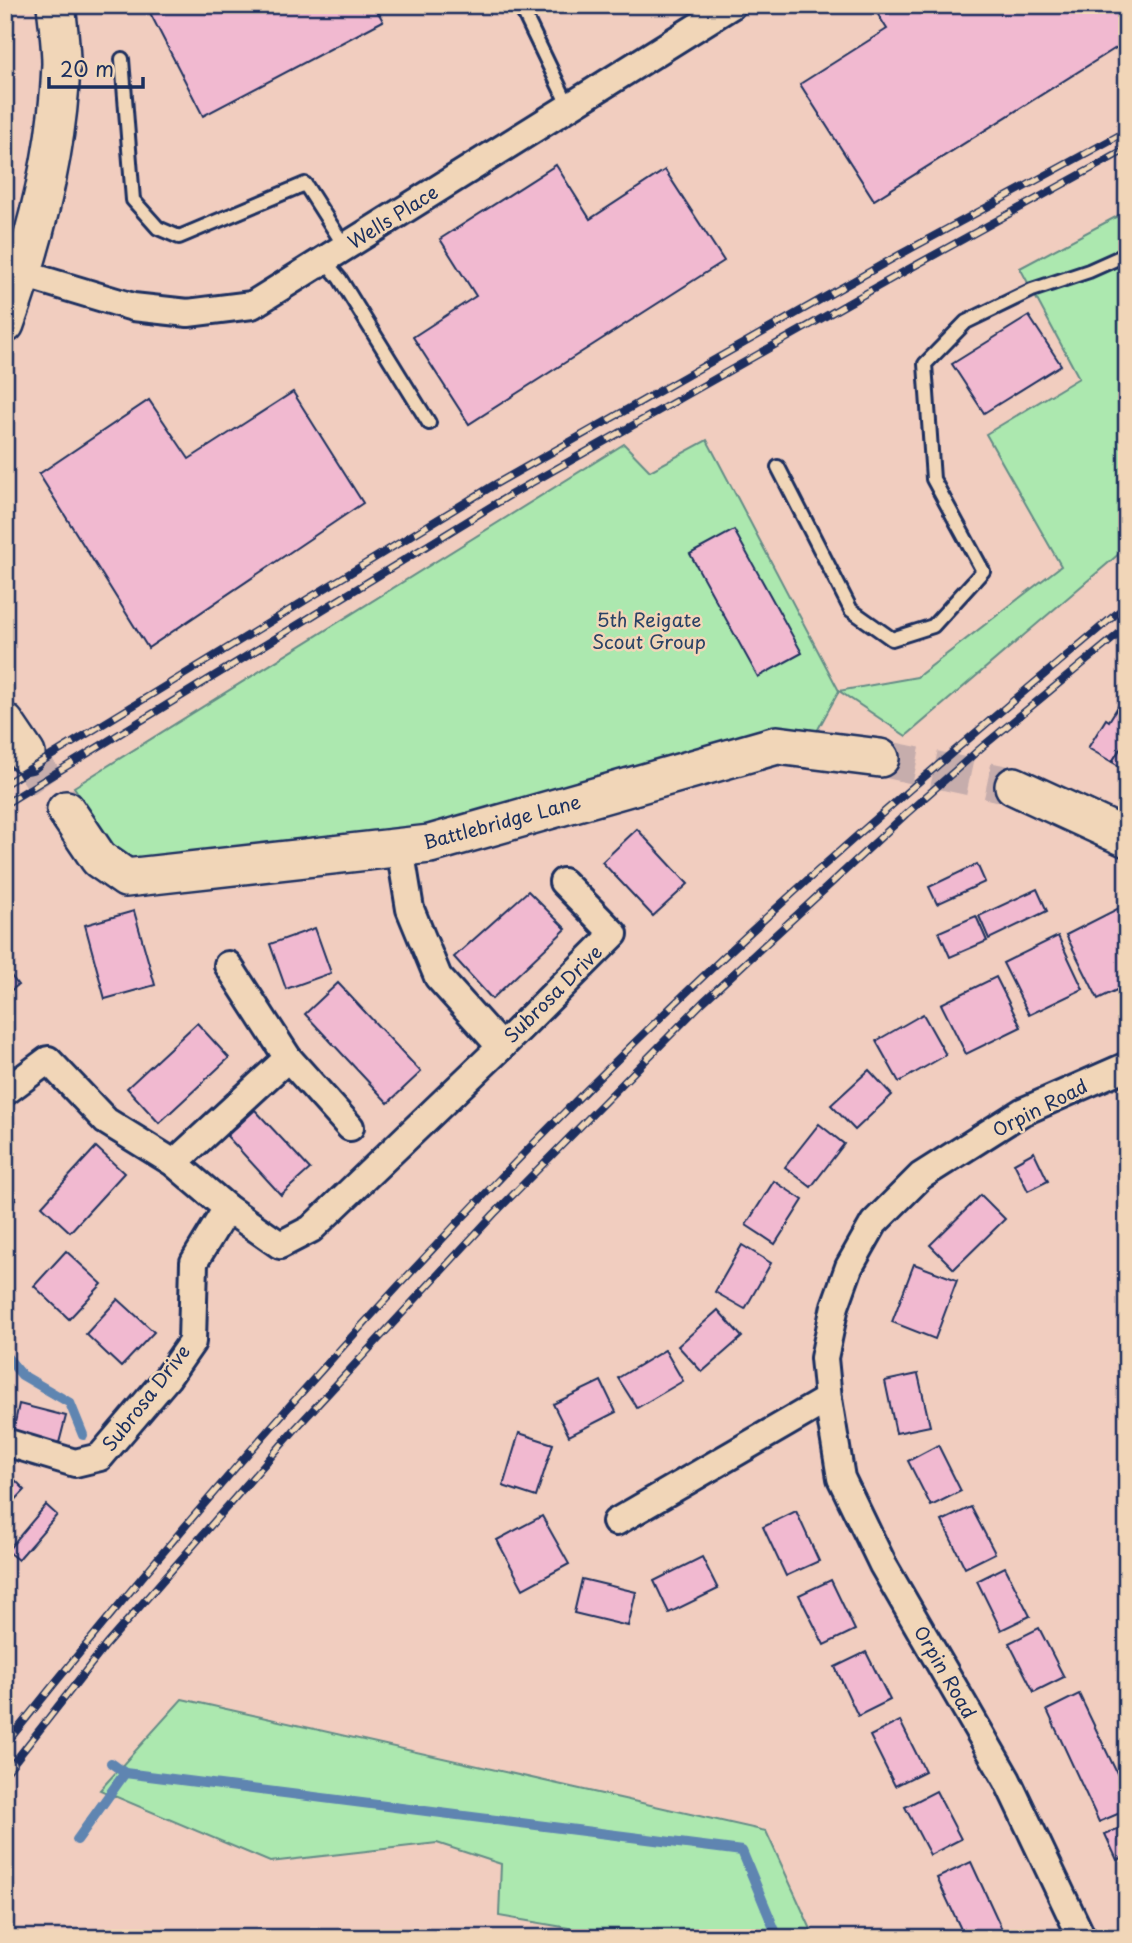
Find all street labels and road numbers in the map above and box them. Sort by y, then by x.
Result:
street label: Wells Place [342,177,443,255]
street label: Battlebridge Lane [420,787,584,855]
street label: Subrosa Drive [497,938,608,1049]
street label: Orpin Road [987,1071,1092,1143]
street label: Subrosa Drive [94,1338,196,1457]
street label: Orpin Road [908,1620,984,1723]

